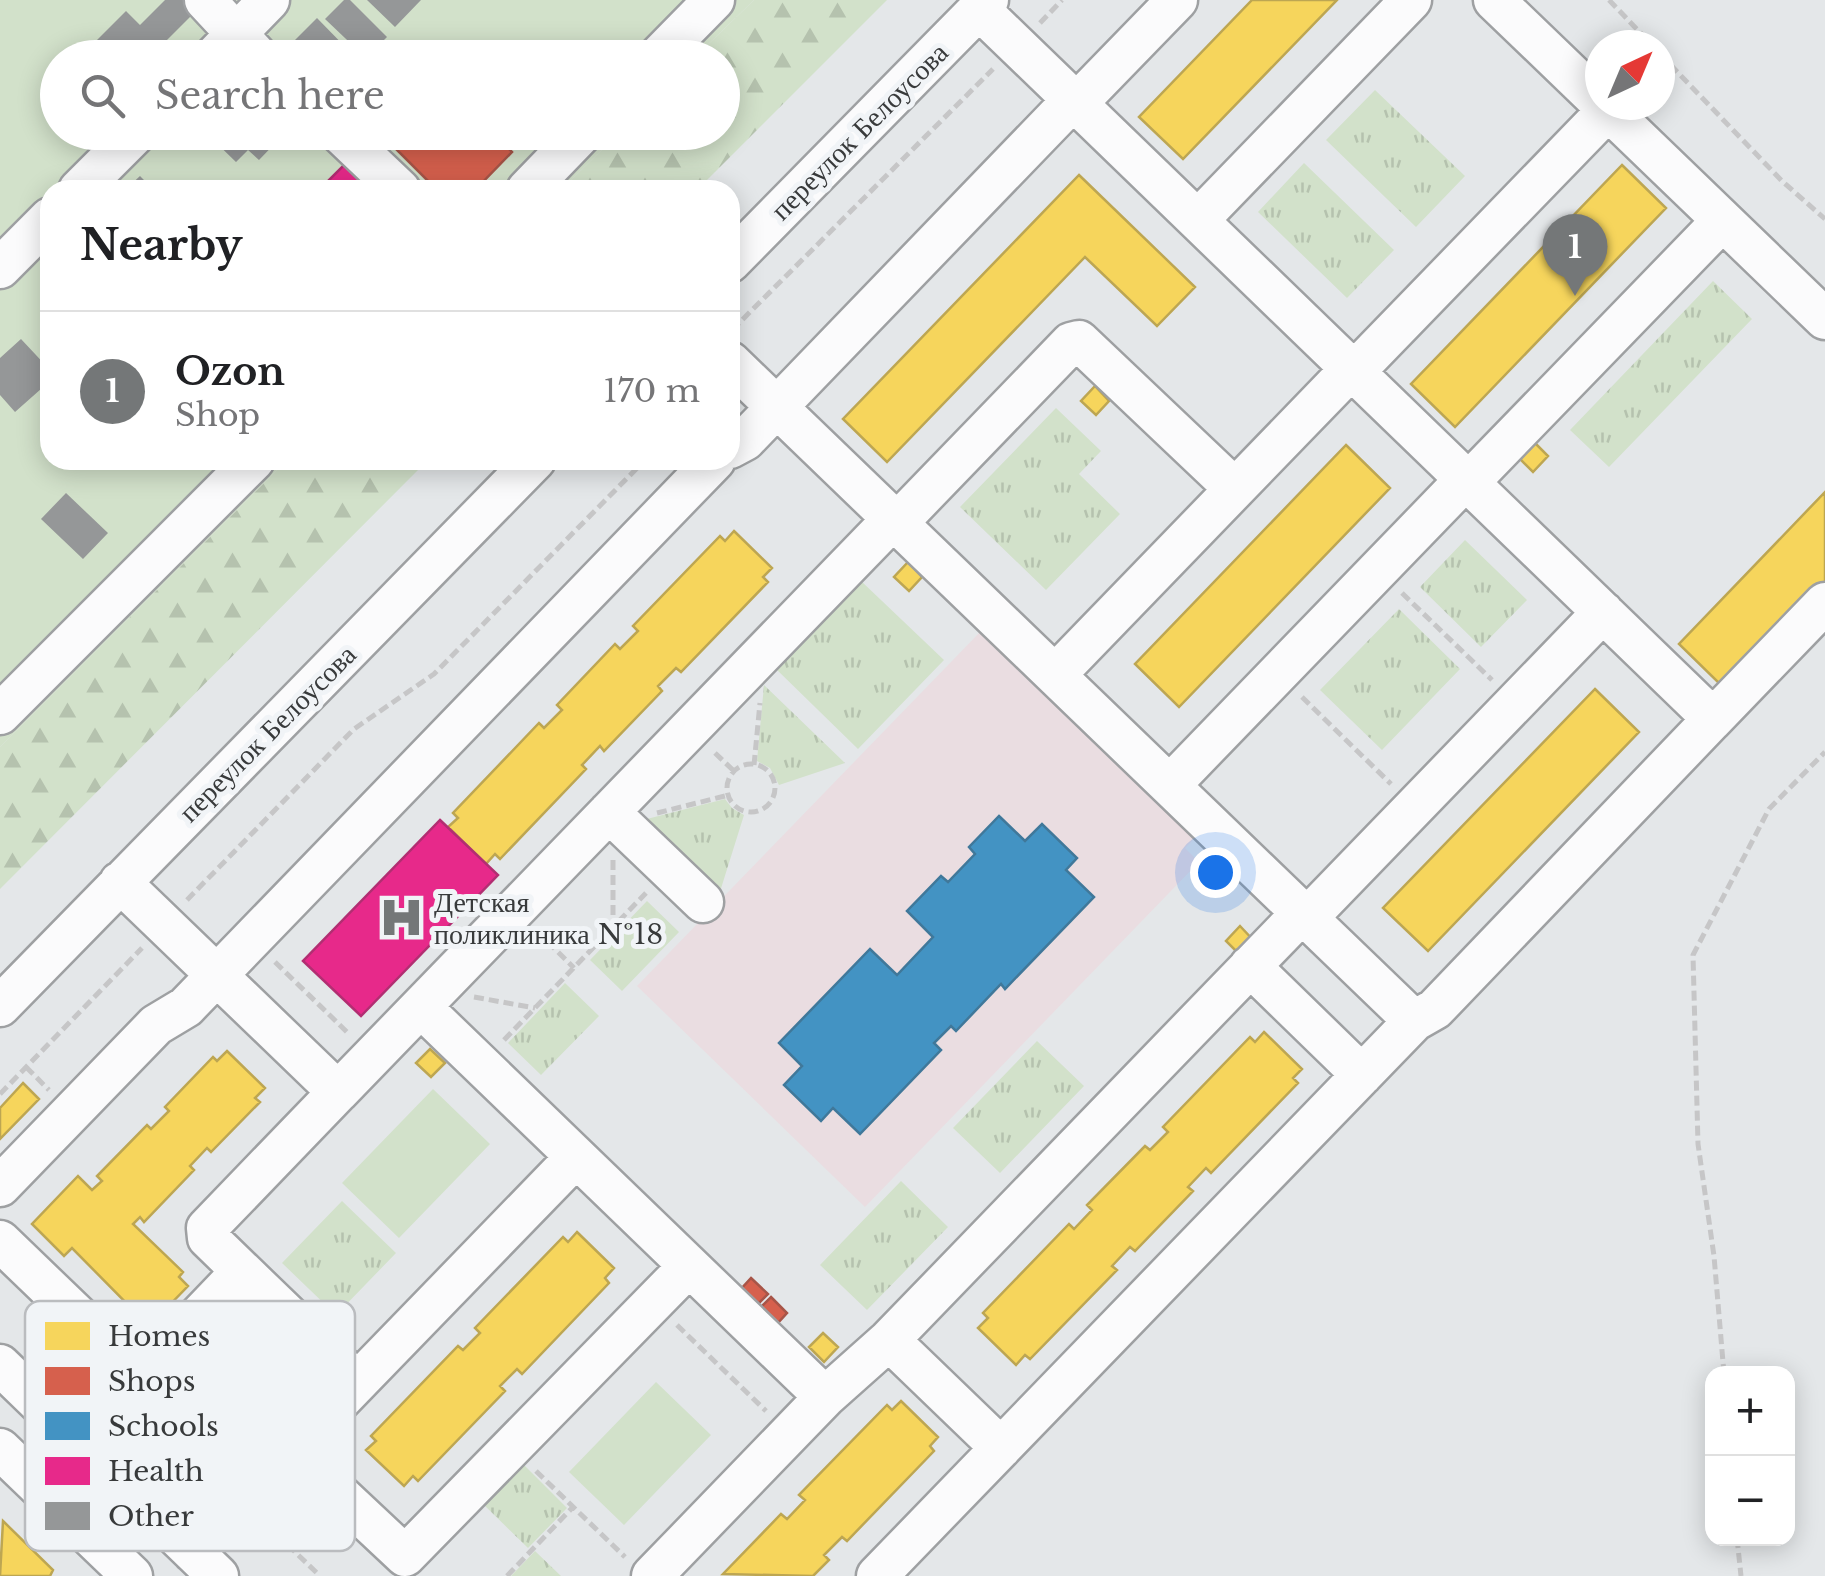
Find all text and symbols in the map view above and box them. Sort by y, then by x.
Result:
north arrow [1585,30,1675,120]
street label: переулок Белоусова [763,35,956,227]
search box [40,40,740,150]
icon: search [75,68,130,123]
text: Search here [155,72,385,119]
pin: 1 [1542,214,1608,296]
text: Nearby [80,219,243,271]
text: Ozon [175,348,285,395]
text: 1 [106,371,119,411]
text: 170 m [603,371,700,411]
text: Shop [175,395,260,435]
street label: переулок Белоусова [171,637,364,829]
your location [1190,847,1241,898]
place label: Детская поликлиника №18 [434,885,663,952]
hospital icon: Детская поликлиника №18 [377,894,425,942]
legend [25,1301,355,1551]
text: Homes [108,1319,210,1354]
text: Shops [108,1364,195,1399]
map controls [1705,1366,1795,1546]
button: + [1705,1366,1795,1456]
text: Schools [108,1409,219,1444]
text: Health [108,1454,204,1489]
button: − [1705,1456,1795,1546]
text: Other [108,1499,194,1534]

